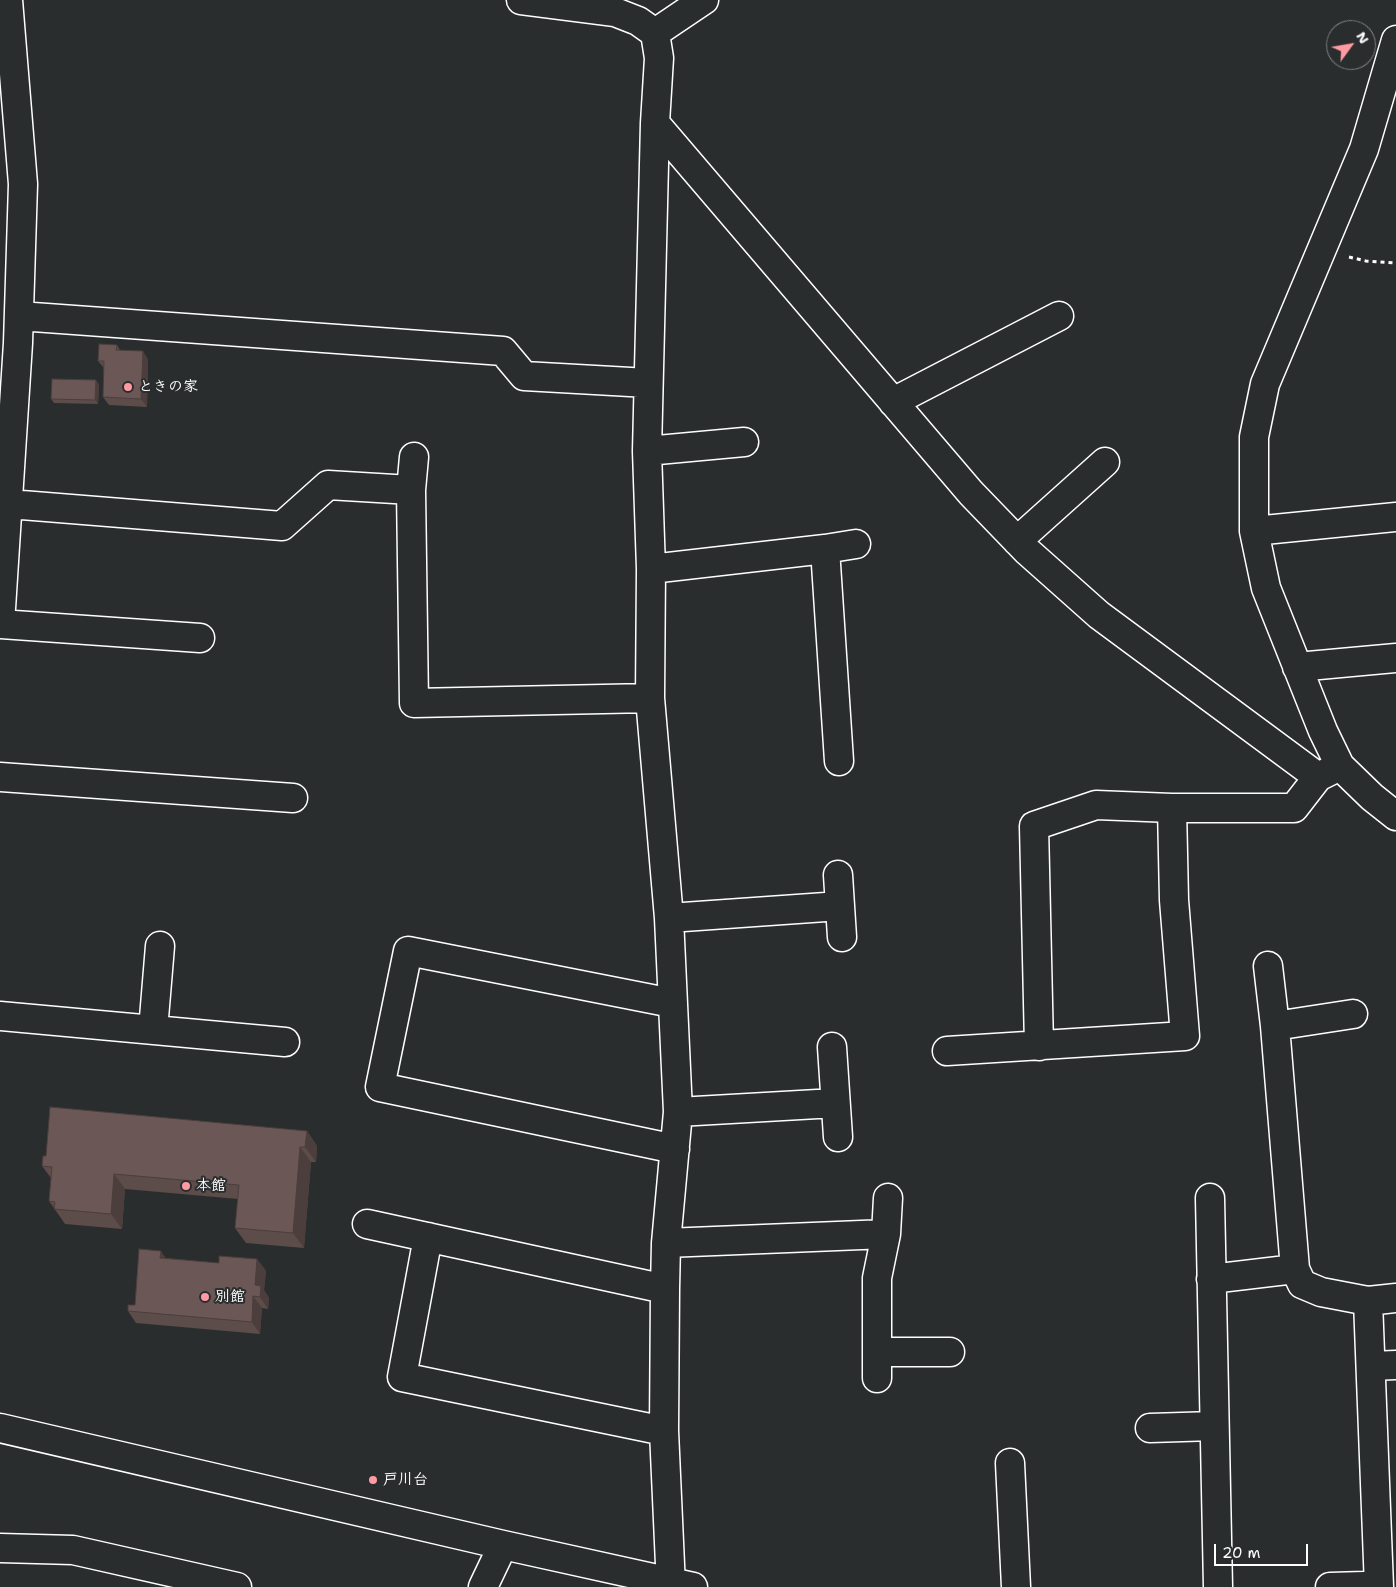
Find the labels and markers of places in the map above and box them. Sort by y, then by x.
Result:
place label: ときの家 [138,378,198,396]
marker: ときの家 [122,381,134,393]
place label: 本館 [196,1177,226,1195]
marker: 本館 [180,1180,192,1192]
place label: 別館 [215,1288,245,1306]
marker: 別館 [199,1291,211,1303]
place label: 戸川台 [383,1471,428,1489]
marker: 戸川台 [367,1474,379,1486]

